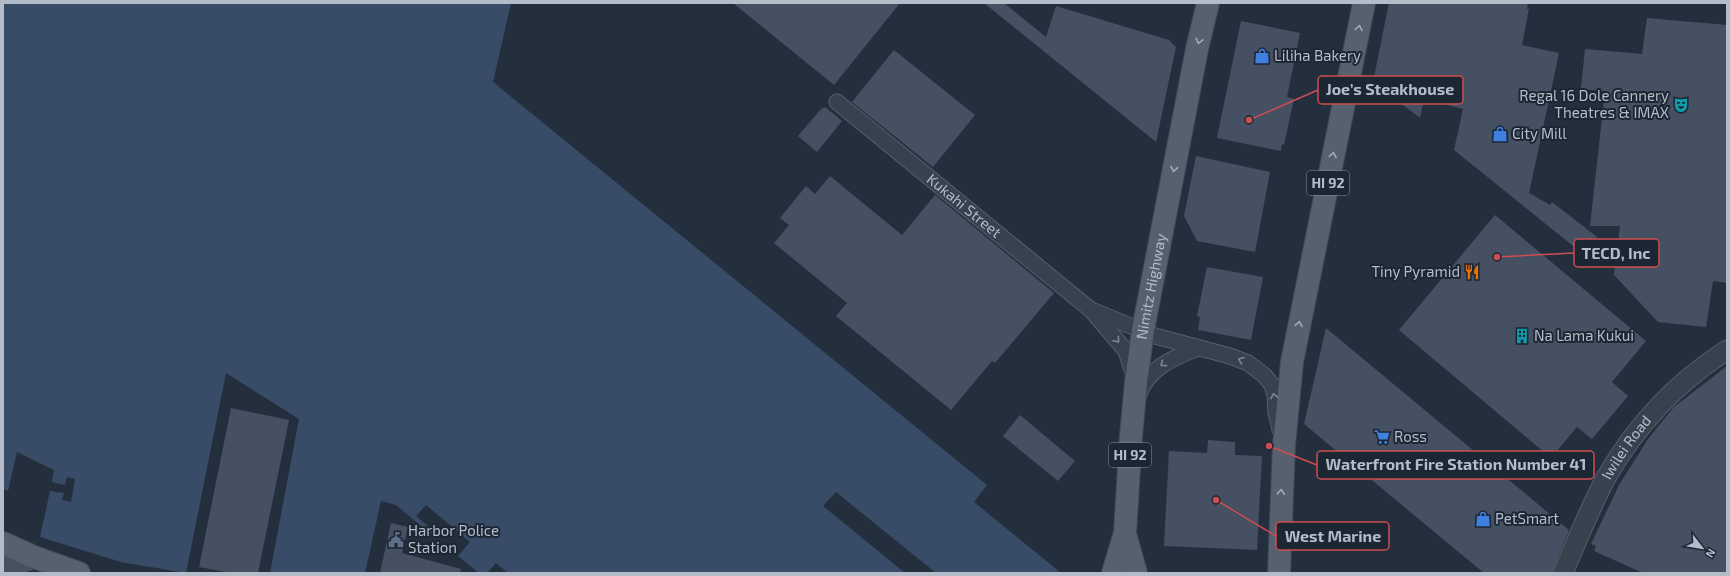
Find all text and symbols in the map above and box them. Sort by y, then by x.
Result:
one-way arrow [1354,25,1362,31]
one-way arrow [1195,38,1203,44]
place label: Liliha Bakery [1274,46,1361,64]
shop icon: Liliha Bakery [1253,47,1271,65]
callout: Joe’s Steakhouse [1318,76,1463,104]
text: Joe’s Steakhouse [1326,79,1454,98]
place label: Regal 16 Dole Cannery Theatres & IMAX [1519,86,1669,121]
theatre icon: Regal 16 Dole Cannery Theatres & IMAX [1672,96,1690,114]
place label: City Mill [1512,124,1567,142]
shop icon: City Mill [1491,125,1509,143]
one-way arrow [1328,152,1337,158]
one-way arrow [1170,165,1178,172]
street label: Kukahi Street [924,169,1006,241]
road number: HI 92 [1307,171,1349,195]
street label: Nimitz Highway [1132,232,1169,340]
callout: TECD, Inc [1574,239,1659,267]
text: TECD, Inc [1582,243,1650,262]
place label: Tiny Pyramid [1371,262,1460,280]
restaurant icon: Tiny Pyramid [1463,263,1481,281]
one-way arrow [1294,321,1303,327]
place label: Na Lama Kukui [1534,326,1634,344]
building icon: Na Lama Kukui [1513,327,1531,345]
one-way arrow [1112,335,1119,342]
one-way arrow [1237,357,1244,365]
one-way arrow [1160,359,1167,366]
one-way arrow [1271,392,1279,399]
street label: Iwilei Road [1597,411,1654,482]
place label: Ross [1394,427,1427,445]
supermarket icon: Ross [1373,428,1391,446]
road number: HI 92 [1109,443,1151,467]
callout: Waterfront Fire Station Number 41 [1317,451,1594,479]
text: Waterfront Fire Station Number 41 [1326,454,1586,473]
one-way arrow [1277,489,1286,495]
place label: PetSmart [1495,509,1559,527]
shop icon: PetSmart [1474,510,1492,528]
place label: Harbor Police Station [408,521,499,556]
callout: West Marine [1276,522,1389,550]
text: West Marine [1285,526,1381,545]
north arrow [1682,528,1722,568]
public building icon: Harbor Police Station [387,531,405,549]
text: N [1703,547,1719,560]

